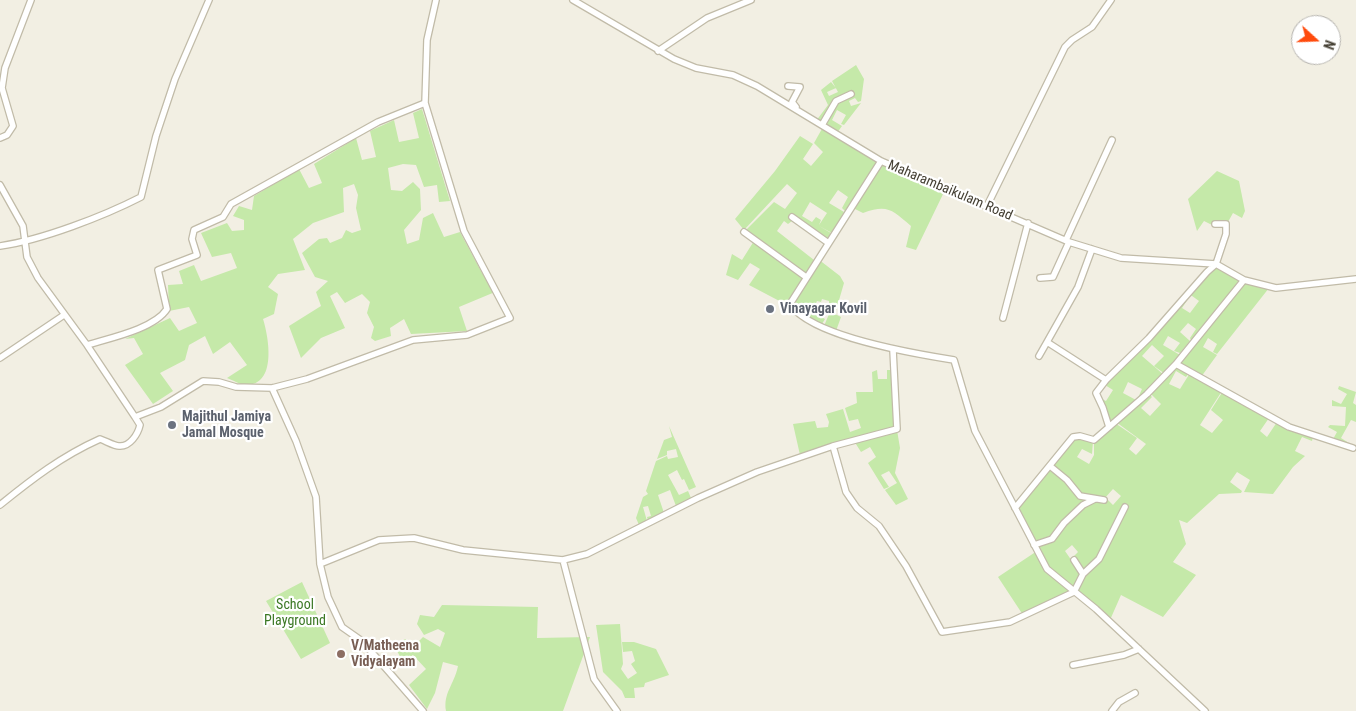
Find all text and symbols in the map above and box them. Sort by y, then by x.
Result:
north arrow [1291,15,1341,65]
text: N [1320,38,1338,52]
street label: Maharambaikulam Road [885,157,1015,225]
place label: Vinayagar Kovil [780,301,867,317]
marker: Vinayagar Kovil [764,303,776,315]
place label: Majithul Jamiya Jamal Mosque [182,409,271,442]
marker: Majithul Jamiya Jamal Mosque [166,419,178,431]
park label: School Playground [264,597,326,630]
place label: V/Matheena Vidyalayam [351,638,419,670]
marker: V/Matheena Vidyalayam [335,648,347,660]

